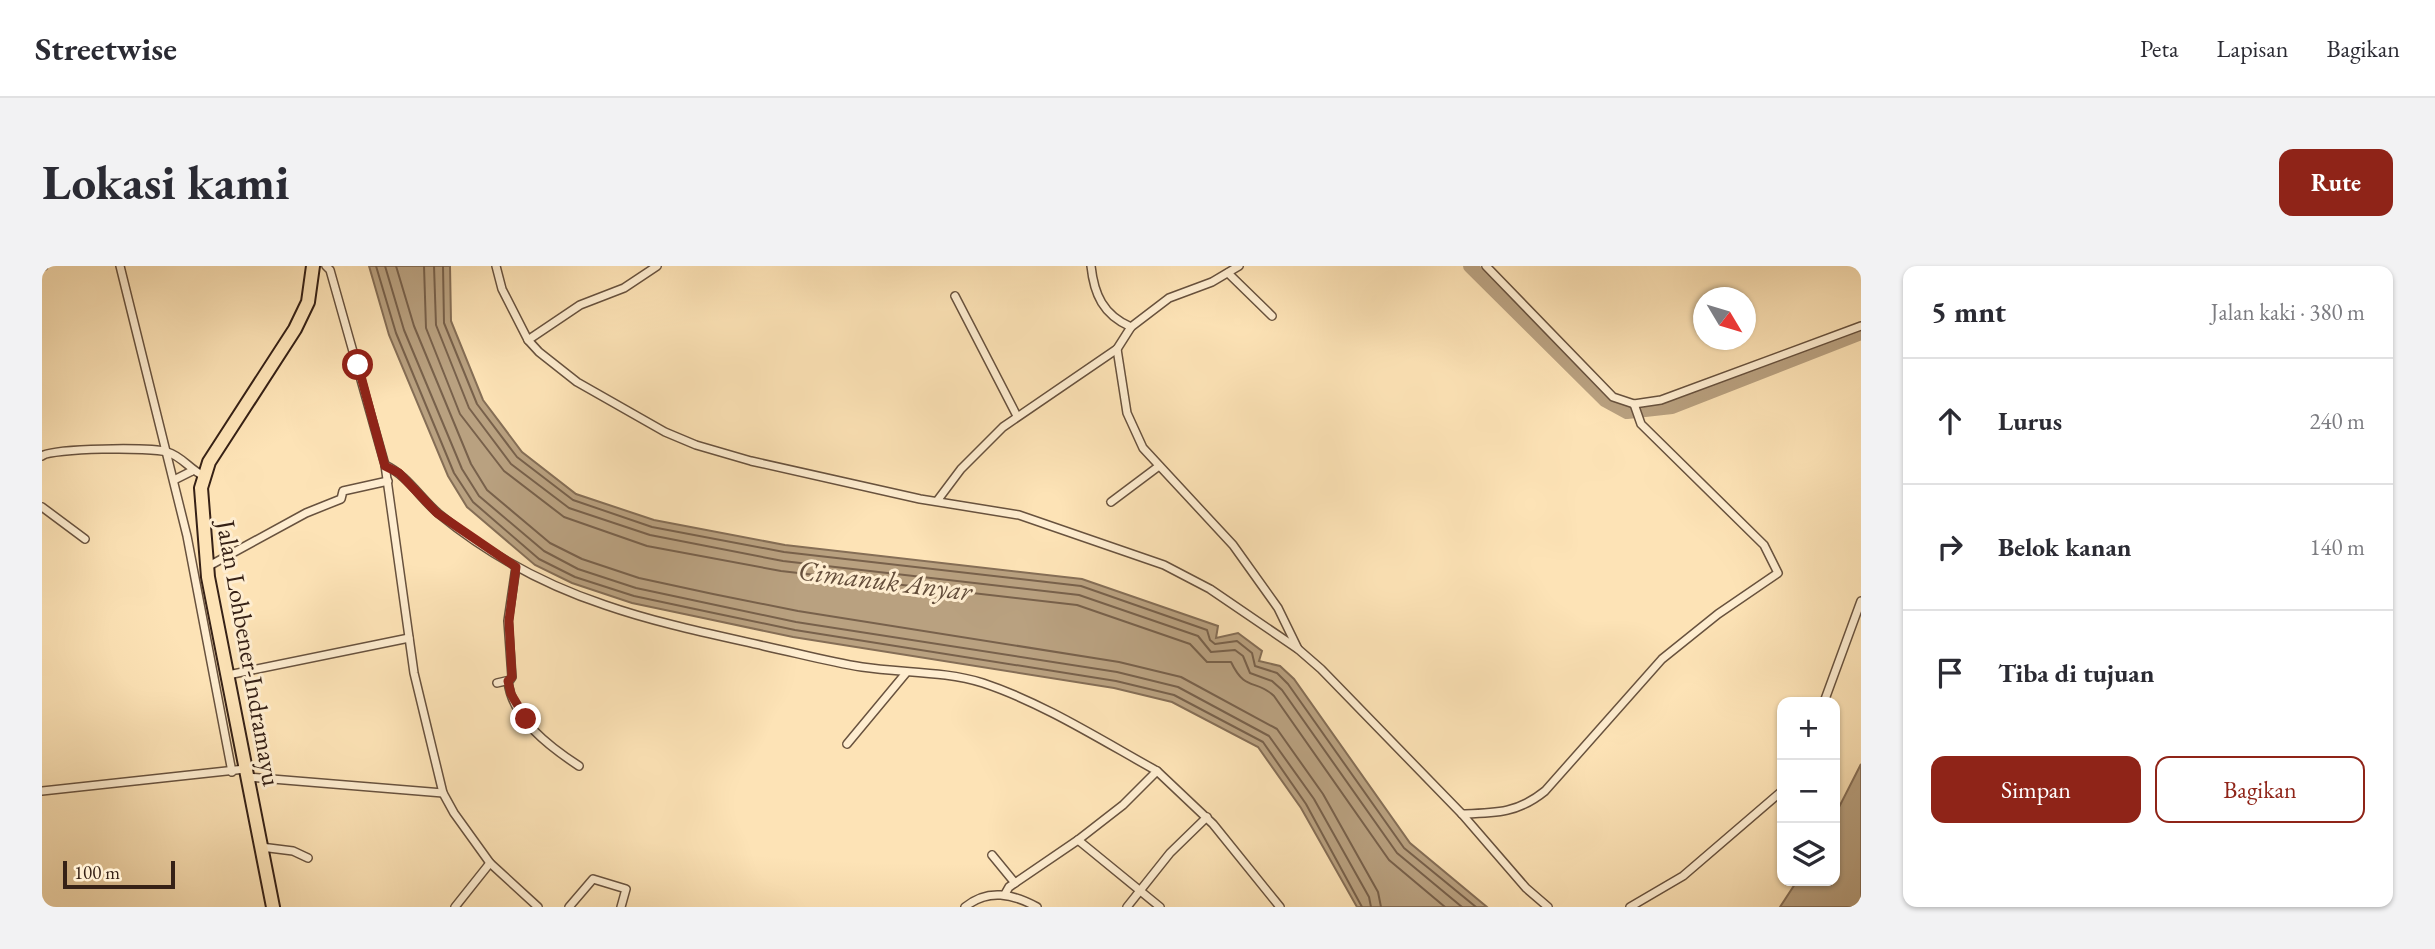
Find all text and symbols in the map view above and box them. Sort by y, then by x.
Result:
text: Streetwise [35,27,177,70]
text: Peta [2140,33,2179,64]
text: Lapisan [2217,33,2289,64]
text: Bagikan [2327,33,2400,64]
button: Rute [2279,149,2393,216]
text: Lokasi kami [42,150,290,214]
north arrow [1693,287,1756,350]
text: 5 mnt [1931,292,2006,331]
text: Jalan kaki · 380 m [2211,297,2365,327]
route start [342,349,373,380]
icon: ahead [1931,402,1969,440]
text: Lurus [1998,404,2062,438]
text: 240 m [2309,406,2365,436]
street label: Jalan Lohbener-Indramayu [209,516,289,789]
icon: right [1931,528,1969,566]
text: Belok kanan [1998,530,2132,564]
text: 140 m [2309,532,2365,562]
water label: Cimanuk Anyar [796,551,975,609]
icon: arrive [1931,654,1969,692]
text: Tiba di tujuan [1998,656,2154,690]
map controls [1777,697,1840,886]
button: + [1777,697,1840,760]
route end [510,703,541,734]
button: Simpan [1931,756,2141,823]
button: Bagikan [2155,756,2365,823]
button: − [1777,760,1840,823]
button: layers [1777,823,1840,886]
scale bar [63,858,175,890]
text: 100 m [74,860,120,885]

